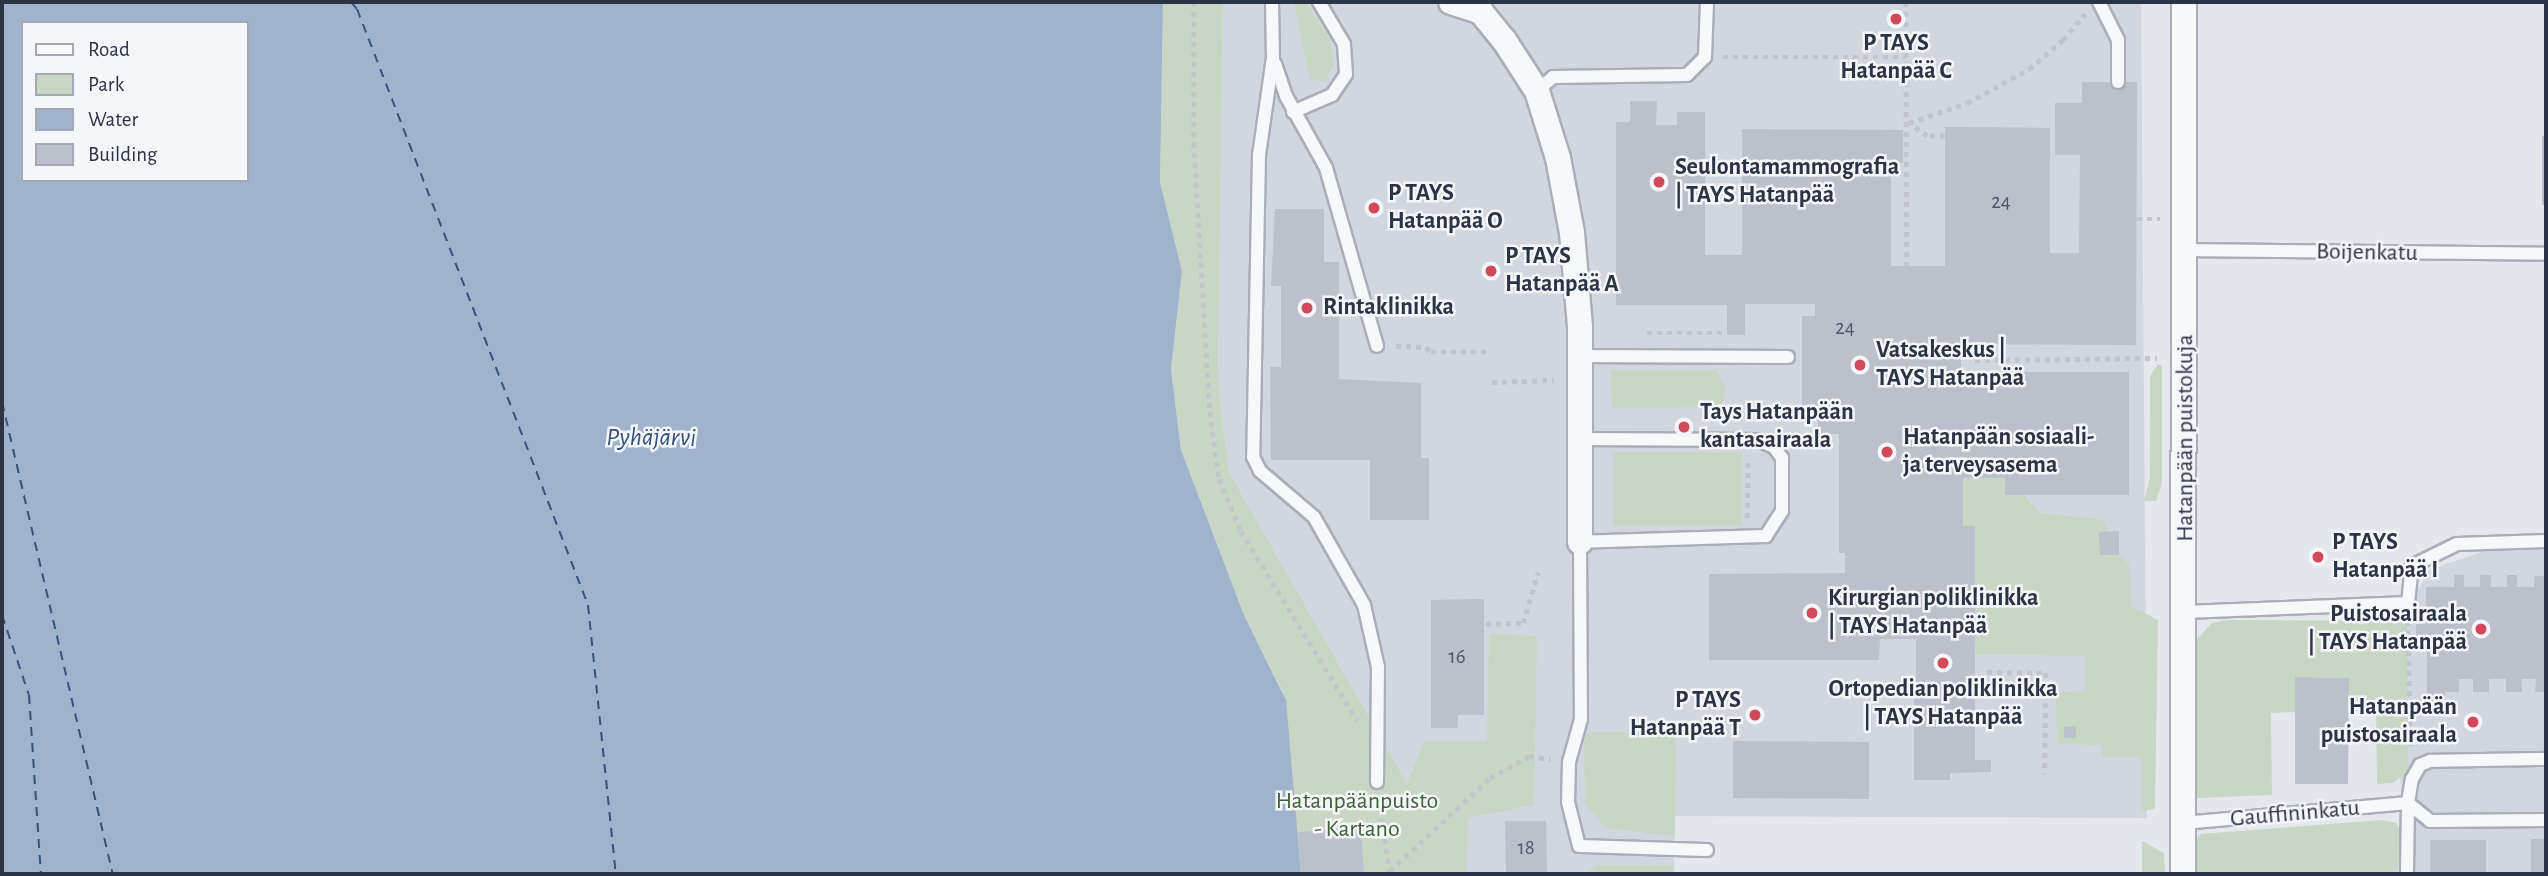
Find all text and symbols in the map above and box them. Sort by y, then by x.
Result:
marker: P TAYS Hatanpää C [1888,11,1904,27]
legend [21,21,248,182]
place label: P TAYS Hatanpää C [1840,30,1952,86]
text: Road [88,39,130,60]
text: Park [88,74,124,95]
text: Water [88,109,138,130]
text: Building [88,144,157,165]
place label: Seulontamammografia | TAYS Hatanpää [1675,154,1899,210]
marker: Seulontamammografia | TAYS Hatanpää [1649,172,1669,192]
place label: P TAYS Hatanpää O [1388,180,1503,236]
house number: 24 [1991,189,2011,215]
marker: P TAYS Hatanpää O [1366,200,1382,216]
street label: Boijenkatu [2316,238,2418,268]
place label: P TAYS Hatanpää A [1505,243,1619,299]
marker: P TAYS Hatanpää A [1483,263,1499,279]
place label: Rintaklinikka [1323,294,1454,322]
marker: Rintaklinikka [1297,298,1317,318]
house number: 24 [1835,315,1855,341]
street label: Hatanpään puistokuja [2172,334,2200,542]
place label: Vatsakeskus | TAYS Hatanpää [1876,337,2024,393]
marker: Vatsakeskus | TAYS Hatanpää [1850,355,1870,375]
place label: Tays Hatanpään kantasairaala [1700,399,1854,455]
marker: Tays Hatanpään kantasairaala [1674,417,1694,437]
water label: Pyhäjärvi [606,422,696,454]
place label: Hatanpään sosiaali- ja terveysasema [1903,424,2094,480]
marker: Hatanpään sosiaali- ja terveysasema [1877,442,1897,462]
place label: P TAYS Hatanpää I [2332,529,2438,585]
marker: P TAYS Hatanpää I [2310,549,2326,565]
place label: Kirurgian poliklinikka | TAYS Hatanpää [1828,585,2039,641]
place label: Puistosairaala | TAYS Hatanpää [2308,601,2467,657]
marker: Kirurgian poliklinikka | TAYS Hatanpää [1802,603,1822,623]
marker: Puistosairaala | TAYS Hatanpää [2473,621,2489,637]
house number: 16 [1448,644,1466,670]
marker: Ortopedian poliklinikka | TAYS Hatanpää [1933,653,1953,673]
place label: Ortopedian poliklinikka | TAYS Hatanpää [1828,676,2058,732]
place label: P TAYS Hatanpää T [1630,687,1741,743]
place label: Hatanpään puistosairaala [2321,694,2457,750]
marker: P TAYS Hatanpää T [1747,707,1763,723]
marker: Hatanpään puistosairaala [2463,712,2483,732]
park label: Hatanpäänpuisto - Kartano [1276,788,1438,844]
street label: Gauffininkatu [2229,794,2361,834]
house number: 18 [1517,835,1535,861]

